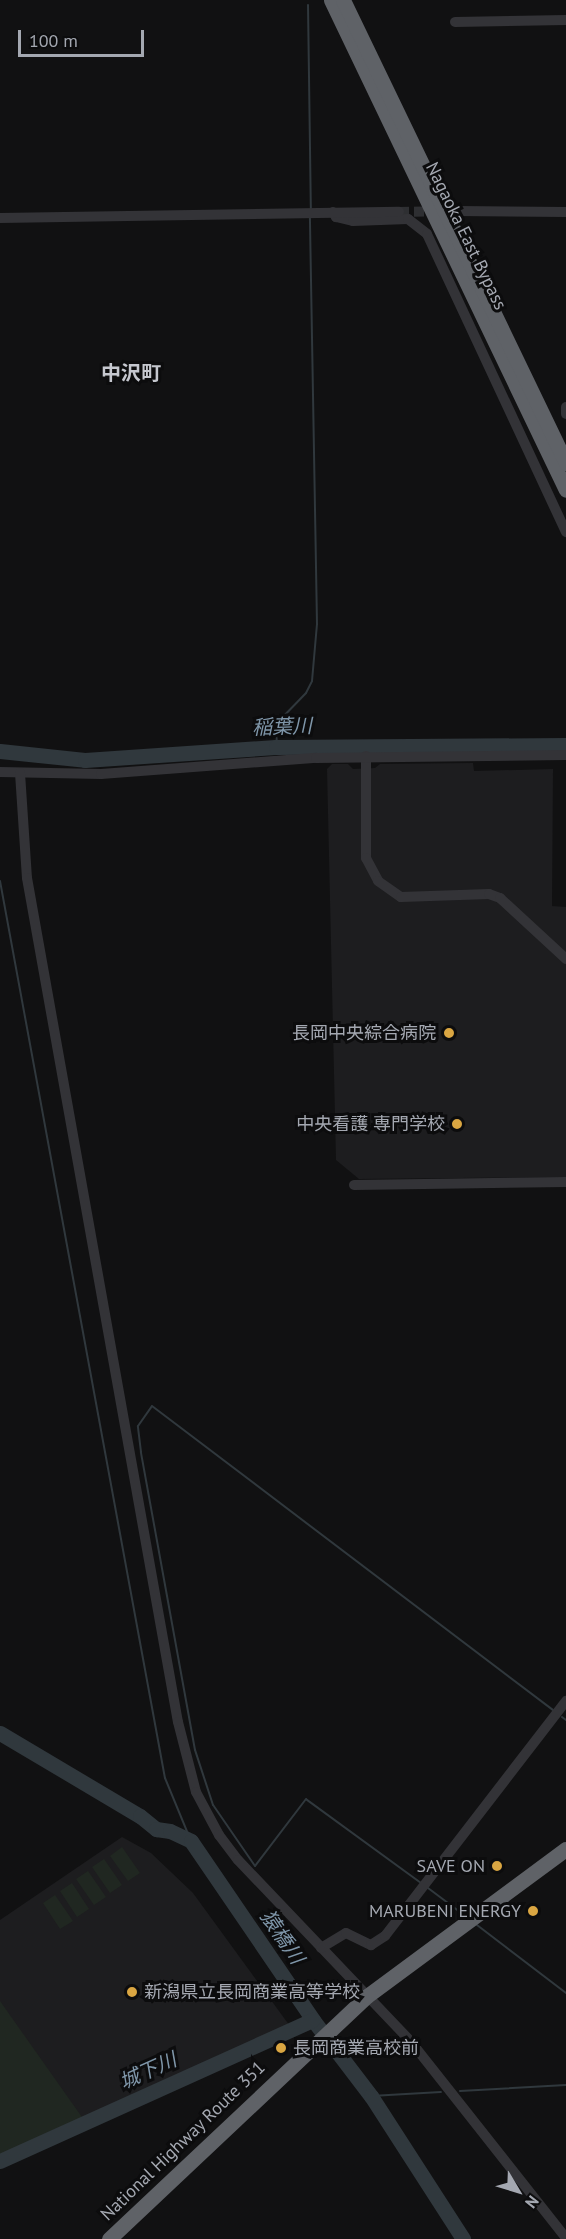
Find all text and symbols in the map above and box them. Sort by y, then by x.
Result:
scale bar [21,18,147,56]
text: 100 m [29,29,78,52]
street label: Nagaoka East Bypass [421,159,511,313]
district label: 中沢町 [101,361,161,385]
water label: 稲葉川 [252,714,312,740]
place label: 長岡中央綜合病院 [292,1022,436,1044]
marker: 長岡中央綜合病院 [440,1024,458,1042]
place label: 中央看護 専門学校 [296,1113,445,1135]
marker: 中央看護 専門学校 [450,1117,464,1131]
place label: SAVE ON [417,1855,485,1877]
marker: SAVE ON [490,1859,504,1873]
place label: MARUBENI ENERGY [369,1900,521,1922]
marker: MARUBENI ENERGY [526,1904,540,1918]
water label: 猿橋川 [255,1905,309,1969]
place label: 新潟県立長岡商業高等学校 [144,1981,360,2003]
marker: 新潟県立長岡商業高等学校 [125,1985,139,1999]
place label: 長岡商業高校前 [293,2037,419,2059]
marker: 長岡商業高校前 [274,2041,288,2055]
water label: 城下川 [116,2048,180,2094]
street label: National Highway Route 351 [96,2057,270,2225]
north arrow [488,2161,548,2221]
text: N [521,2192,543,2212]

